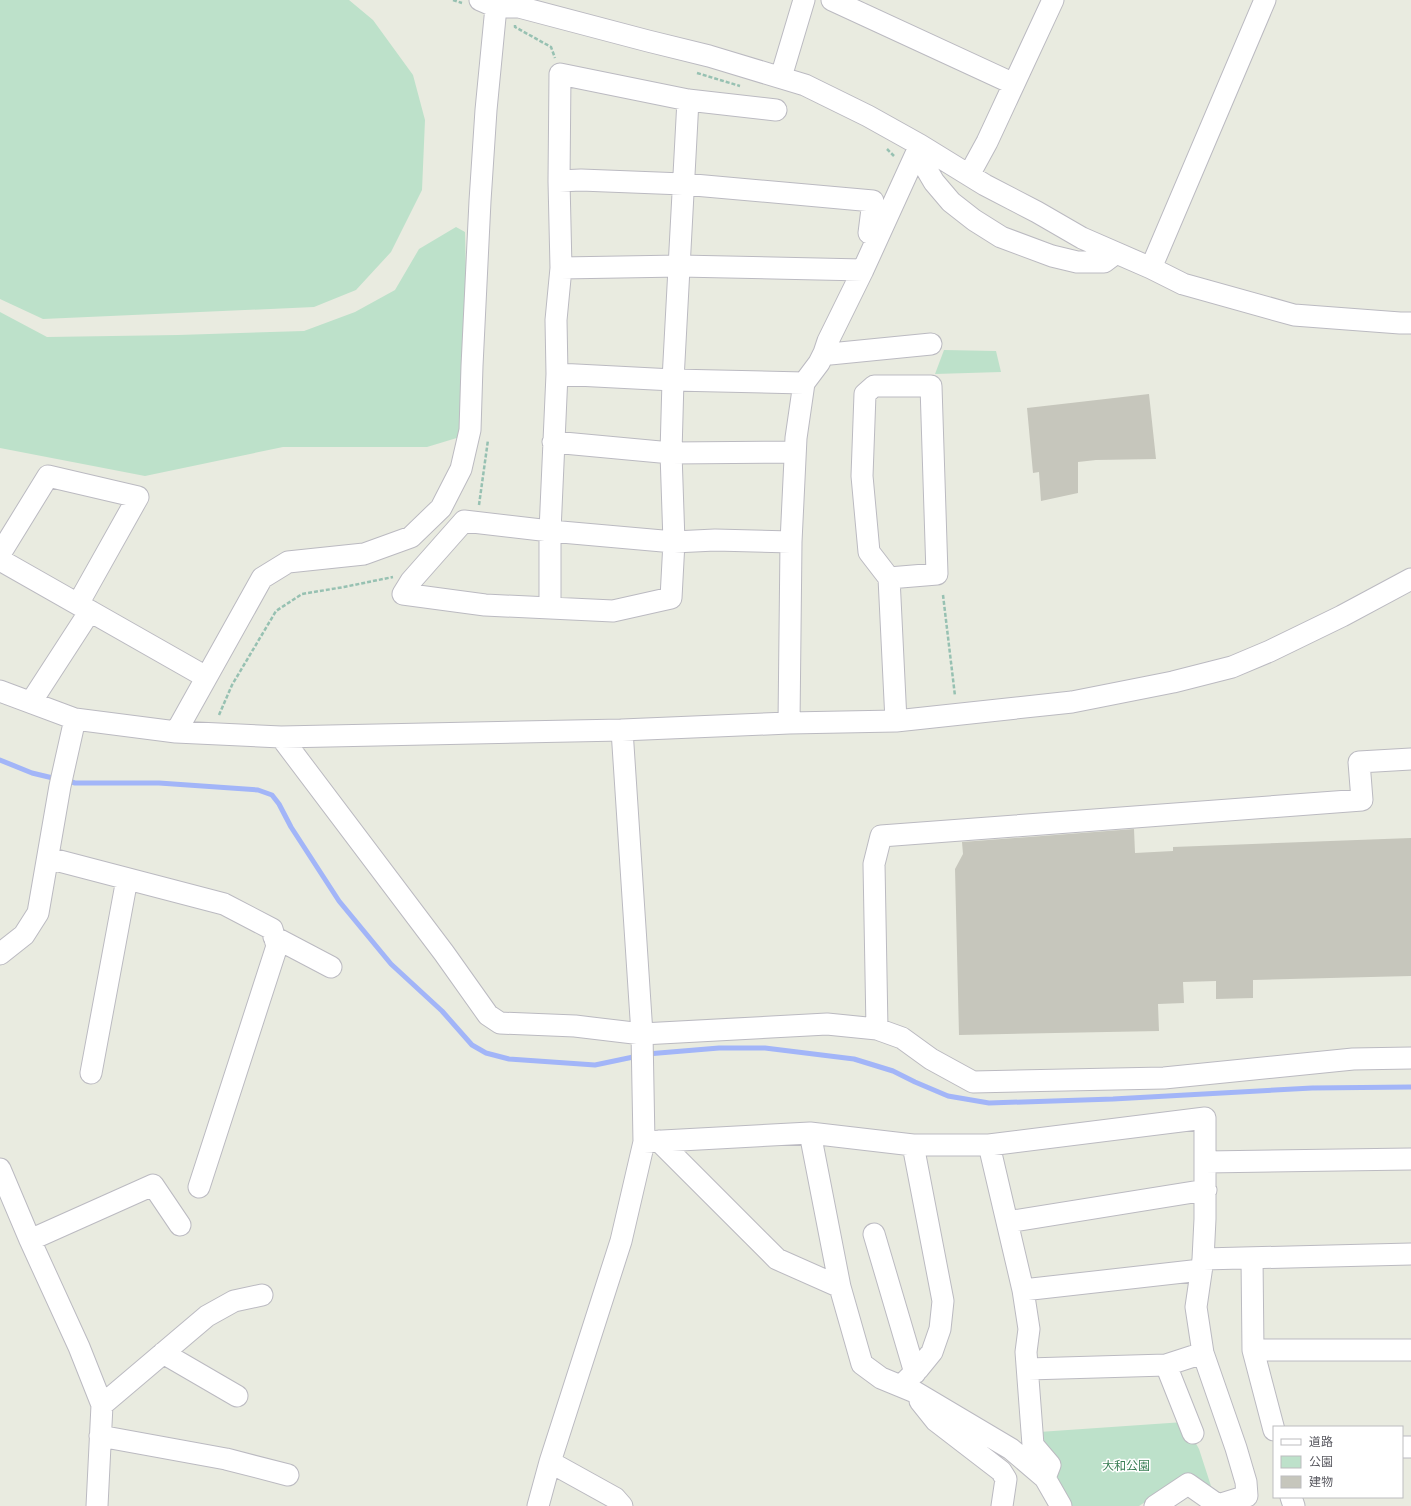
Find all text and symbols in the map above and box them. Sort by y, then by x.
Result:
legend [1273,1426,1403,1498]
text: 道路 [1309,1433,1333,1450]
text: 公園 [1309,1453,1333,1470]
park label: 大和公園 [1102,1457,1150,1474]
text: 建物 [1309,1473,1333,1490]

